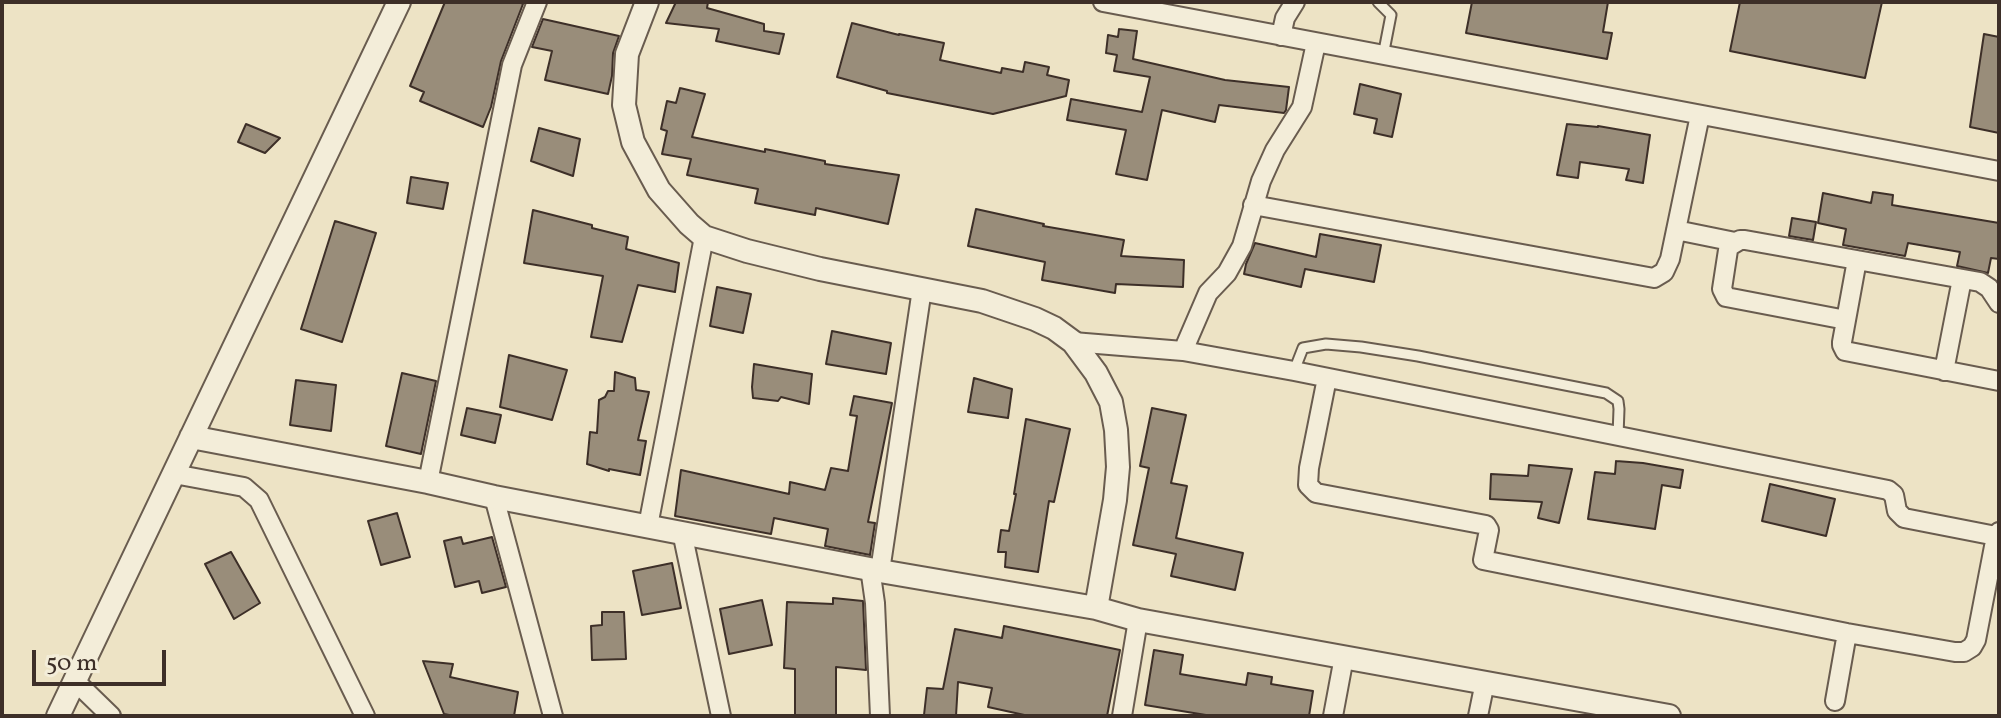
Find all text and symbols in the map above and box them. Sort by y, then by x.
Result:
scale bar [36,634,170,684]
text: 50 m [46,647,98,681]

